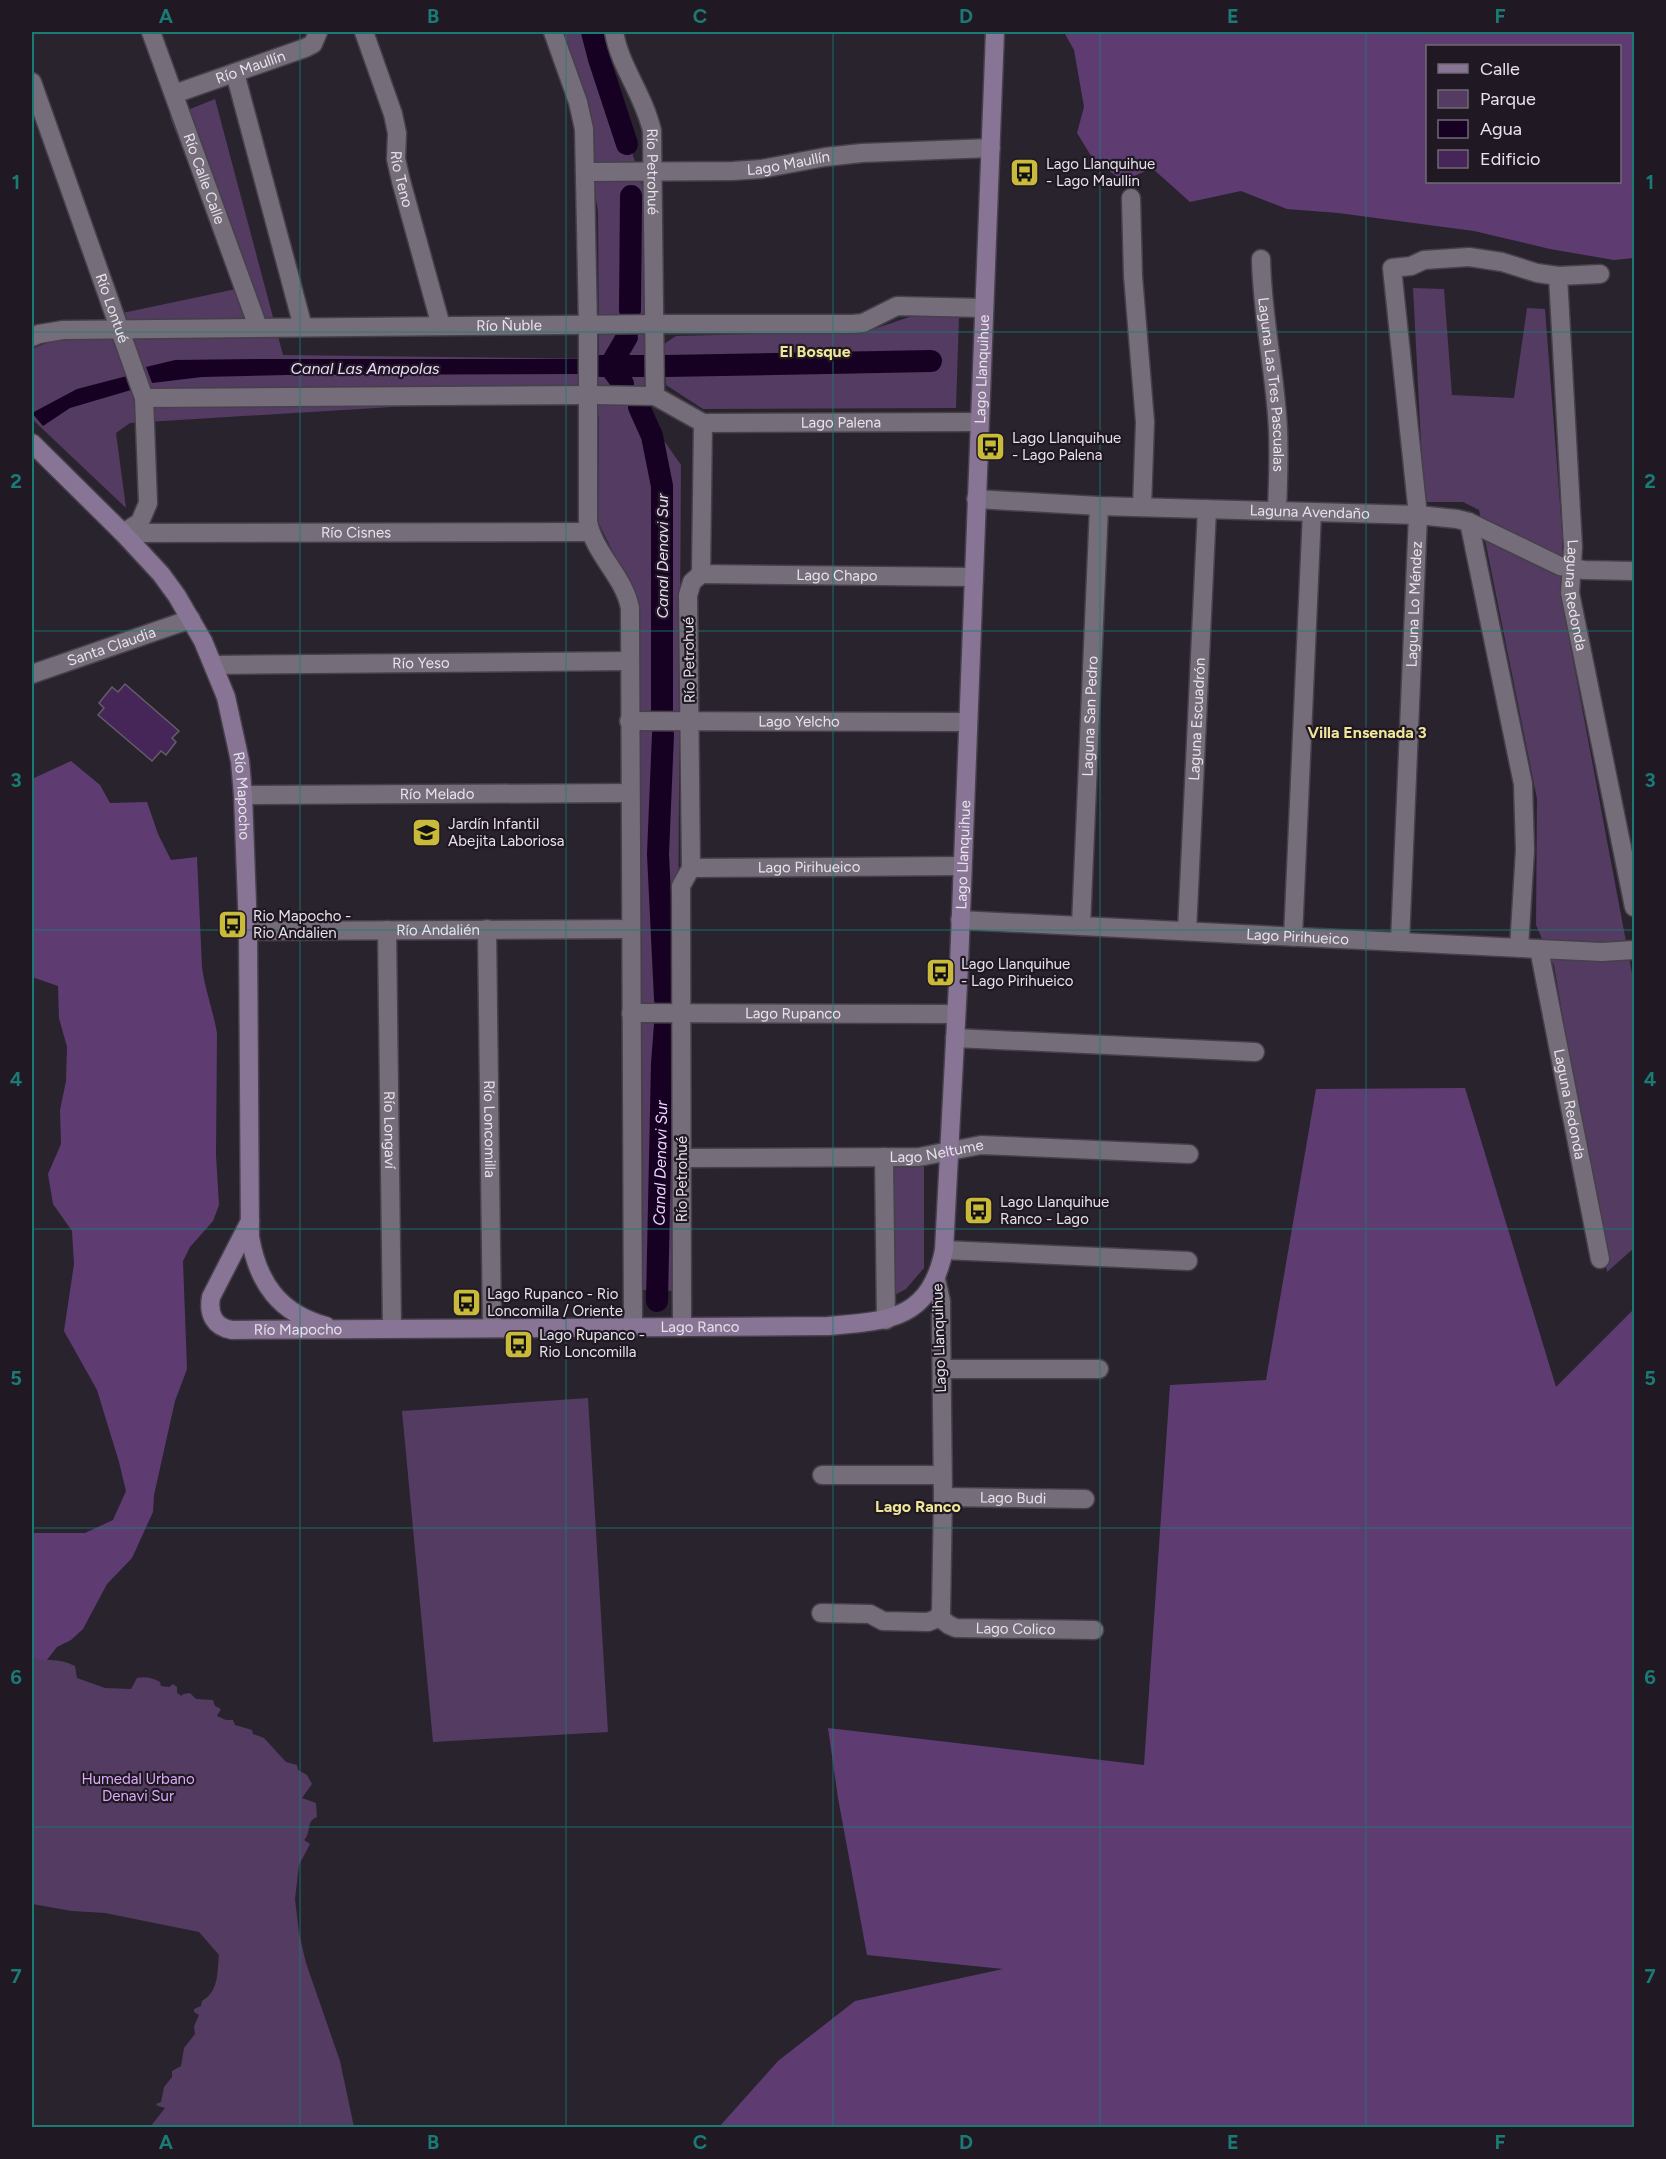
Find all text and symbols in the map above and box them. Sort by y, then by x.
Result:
text: A [159,4,174,28]
text: B [427,4,439,28]
text: C [693,4,707,28]
text: D [959,4,973,28]
text: E [1227,4,1239,28]
text: F [1494,4,1506,28]
legend [1426,45,1621,183]
street label: Río Maullín [213,47,288,88]
text: Calle [1480,58,1520,80]
text: Parque [1480,88,1536,110]
text: Agua [1480,118,1522,140]
street label: Río Petrohué [643,128,662,215]
street label: Río Calle Calle [179,131,229,227]
street label: Lago Maullín [746,148,831,179]
text: Edificio [1480,148,1541,170]
street label: Río Teno [387,150,417,210]
place label: Lago Llanquihue - Lago Maullin [1046,155,1155,190]
bus stop icon: Lago Llanquihue - Lago Maullin [1009,157,1041,189]
text: 1 [12,170,20,194]
text: 1 [1646,170,1654,194]
street label: Río Lontué [92,271,133,345]
street label: Laguna Las Tres Pascualas [1254,296,1288,472]
street label: Lago Llanquihue [971,314,993,424]
street label: Río Ñuble [476,316,542,335]
district label: El Bosque [779,342,851,361]
water label: Canal Las Amapolas [290,359,440,378]
street label: Lago Palena [801,413,881,432]
place label: Lago Llanquihue - Lago Palena [1012,429,1121,464]
bus stop icon: Lago Llanquihue - Lago Palena [975,431,1007,463]
text: 2 [10,469,22,493]
text: 2 [1644,469,1656,493]
water label: Canal Denavi Sur [653,493,672,619]
street label: Laguna Avendaño [1249,501,1370,523]
street label: Río Cisnes [321,523,391,542]
street label: Laguna Redonda [1561,539,1591,652]
street label: Laguna Lo Méndez [1403,541,1426,668]
street label: Lago Chapo [796,566,878,585]
street label: Río Petrohué [679,617,699,703]
street label: Santa Claudia [65,623,158,670]
street label: Río Yeso [392,654,450,672]
street label: Laguna San Pedro [1078,655,1102,777]
street label: Laguna Escuadrón [1185,657,1209,781]
street label: Lago Yelcho [758,712,840,731]
district label: Villa Ensenada 3 [1307,723,1427,742]
street label: Río Mapocho [229,750,254,841]
text: 3 [10,768,22,792]
text: 3 [1644,768,1656,792]
street label: Río Melado [400,785,475,803]
street label: Lago Llanquihue [952,800,974,910]
place label: Jardín Infantil Abejita Laboriosa [448,815,564,850]
school or university icon: Jardín Infantil Abejita Laboriosa [411,817,443,849]
street label: Lago Pirihueico [758,858,861,877]
place label: Rio Mapocho - Rio Andalien [253,907,351,942]
bus stop icon: Rio Mapocho - Rio Andalien [216,909,248,941]
street label: Río Andalién [396,921,480,939]
street label: Lago Pirihueico [1246,925,1350,948]
place label: Lago Llanquihue - Lago Pirihueico [961,955,1074,990]
bus stop icon: Lago Llanquihue - Lago Pirihueico [924,957,956,989]
street label: Lago Rupanco [745,1004,841,1023]
street label: Laguna Redonda [1550,1047,1589,1161]
text: 4 [10,1067,23,1091]
text: 4 [1644,1067,1657,1091]
street label: Río Loncomilla [480,1080,499,1178]
street label: Río Longaví [380,1091,399,1171]
water label: Canal Denavi Sur [650,1100,671,1226]
street label: Río Petrohué [673,1136,691,1222]
street label: Lago Neltume [890,1136,985,1166]
place label: Lago Llanquihue Ranco - Lago [1000,1193,1109,1228]
bus stop icon: Lago Llanquihue Ranco - Lago [963,1195,995,1227]
street label: Lago Llanquihue [928,1283,950,1393]
place label: Lago Rupanco - Rio Loncomilla / Oriente [487,1285,623,1320]
bus stop icon: Lago Rupanco - Rio Loncomilla / Oriente [450,1287,482,1319]
street label: Lago Ranco [660,1318,740,1336]
street label: Río Mapocho [254,1320,343,1339]
place label: Lago Rupanco - Rio Loncomilla [539,1326,645,1361]
bus stop icon: Lago Rupanco - Rio Loncomilla [502,1328,534,1360]
text: 5 [10,1366,22,1390]
text: 5 [1644,1366,1656,1390]
street label: Lago Budi [980,1489,1046,1507]
district label: Lago Ranco [875,1497,961,1516]
street label: Lago Colico [976,1619,1056,1638]
text: 6 [10,1665,22,1689]
text: 6 [1644,1665,1656,1689]
park label: Humedal Urbano Denavi Sur [81,1770,195,1805]
text: 7 [10,1964,22,1988]
text: 7 [1644,1964,1656,1988]
text: A [159,2130,174,2154]
text: B [427,2130,439,2154]
text: C [693,2130,707,2154]
text: D [959,2130,973,2154]
text: E [1227,2130,1239,2154]
text: F [1494,2130,1506,2154]

